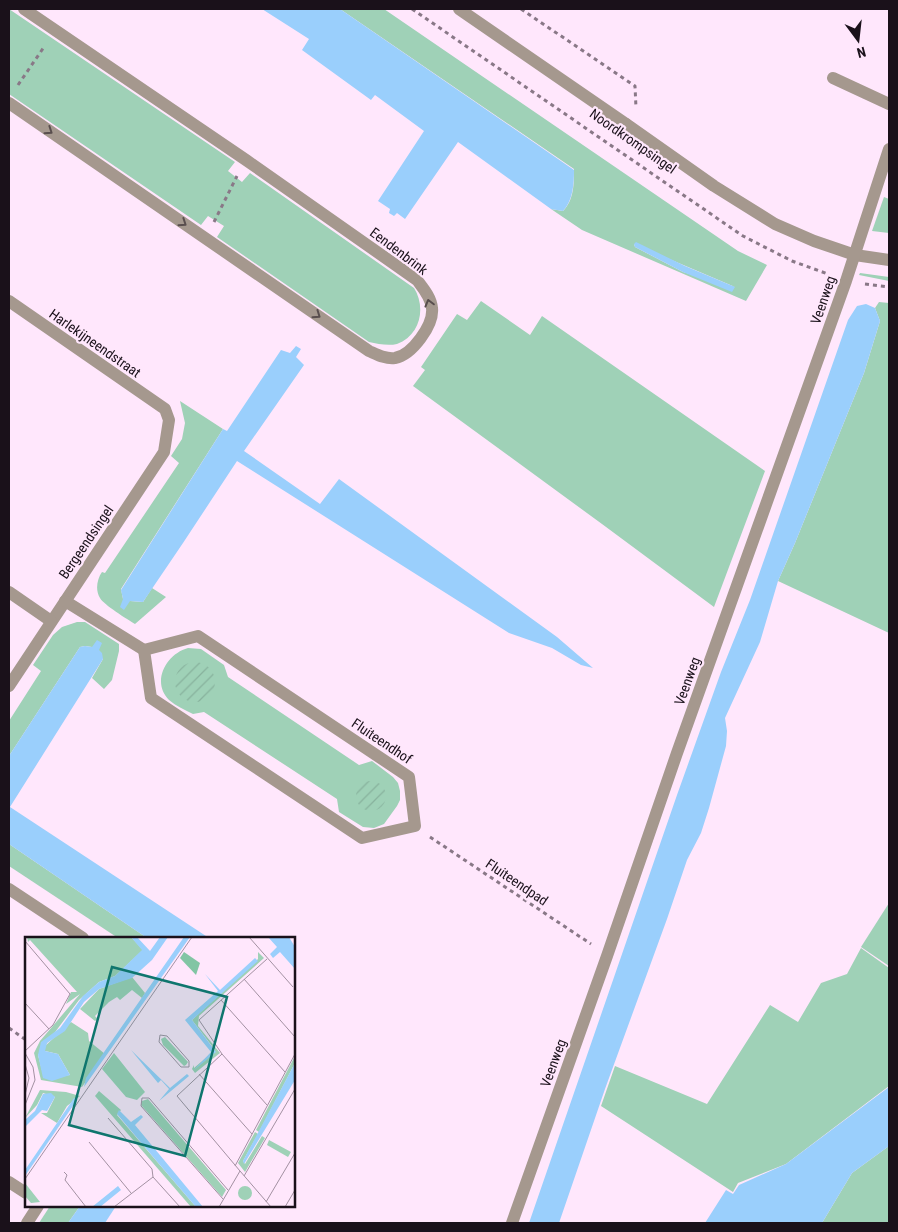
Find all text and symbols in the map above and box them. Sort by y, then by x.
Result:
north arrow [833,15,883,65]
text: N [855,44,868,61]
street label: Noordkrompsingel [587,105,679,177]
one-way arrow [43,125,53,134]
one-way arrow [177,217,187,226]
street label: Eendenbrink [367,224,431,278]
street label: Veenweg [807,274,839,326]
one-way arrow [425,299,435,308]
street label: Harlekijneendstraat [46,306,144,380]
one-way arrow [311,309,321,318]
street label: Bergeendsingel [56,502,116,582]
street label: Veenweg [671,655,703,707]
street label: Fluiteendhof [349,715,416,767]
street label: Fluiteendpad [483,855,551,909]
inset map [25,937,295,1207]
street label: Veenweg [537,1037,569,1089]

